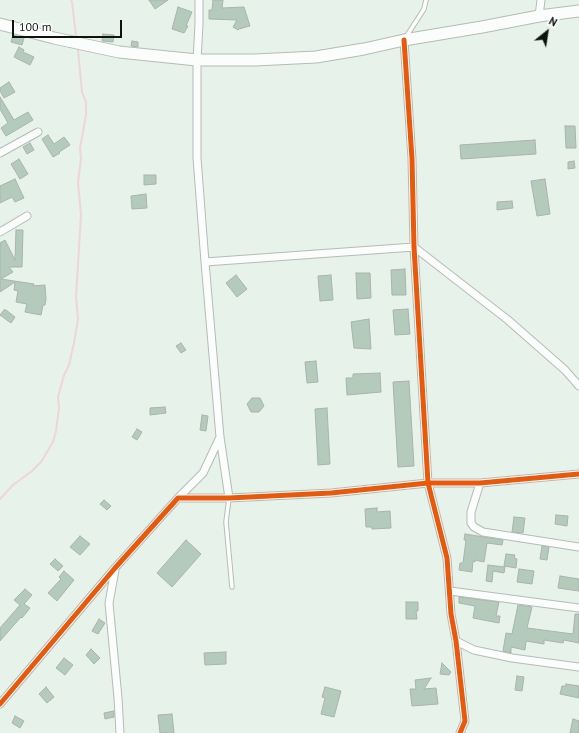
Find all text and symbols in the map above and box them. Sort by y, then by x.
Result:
scale bar [14,12,124,38]
north arrow [527,12,567,52]
text: N [546,14,560,29]
text: 100 m [19,19,52,34]

